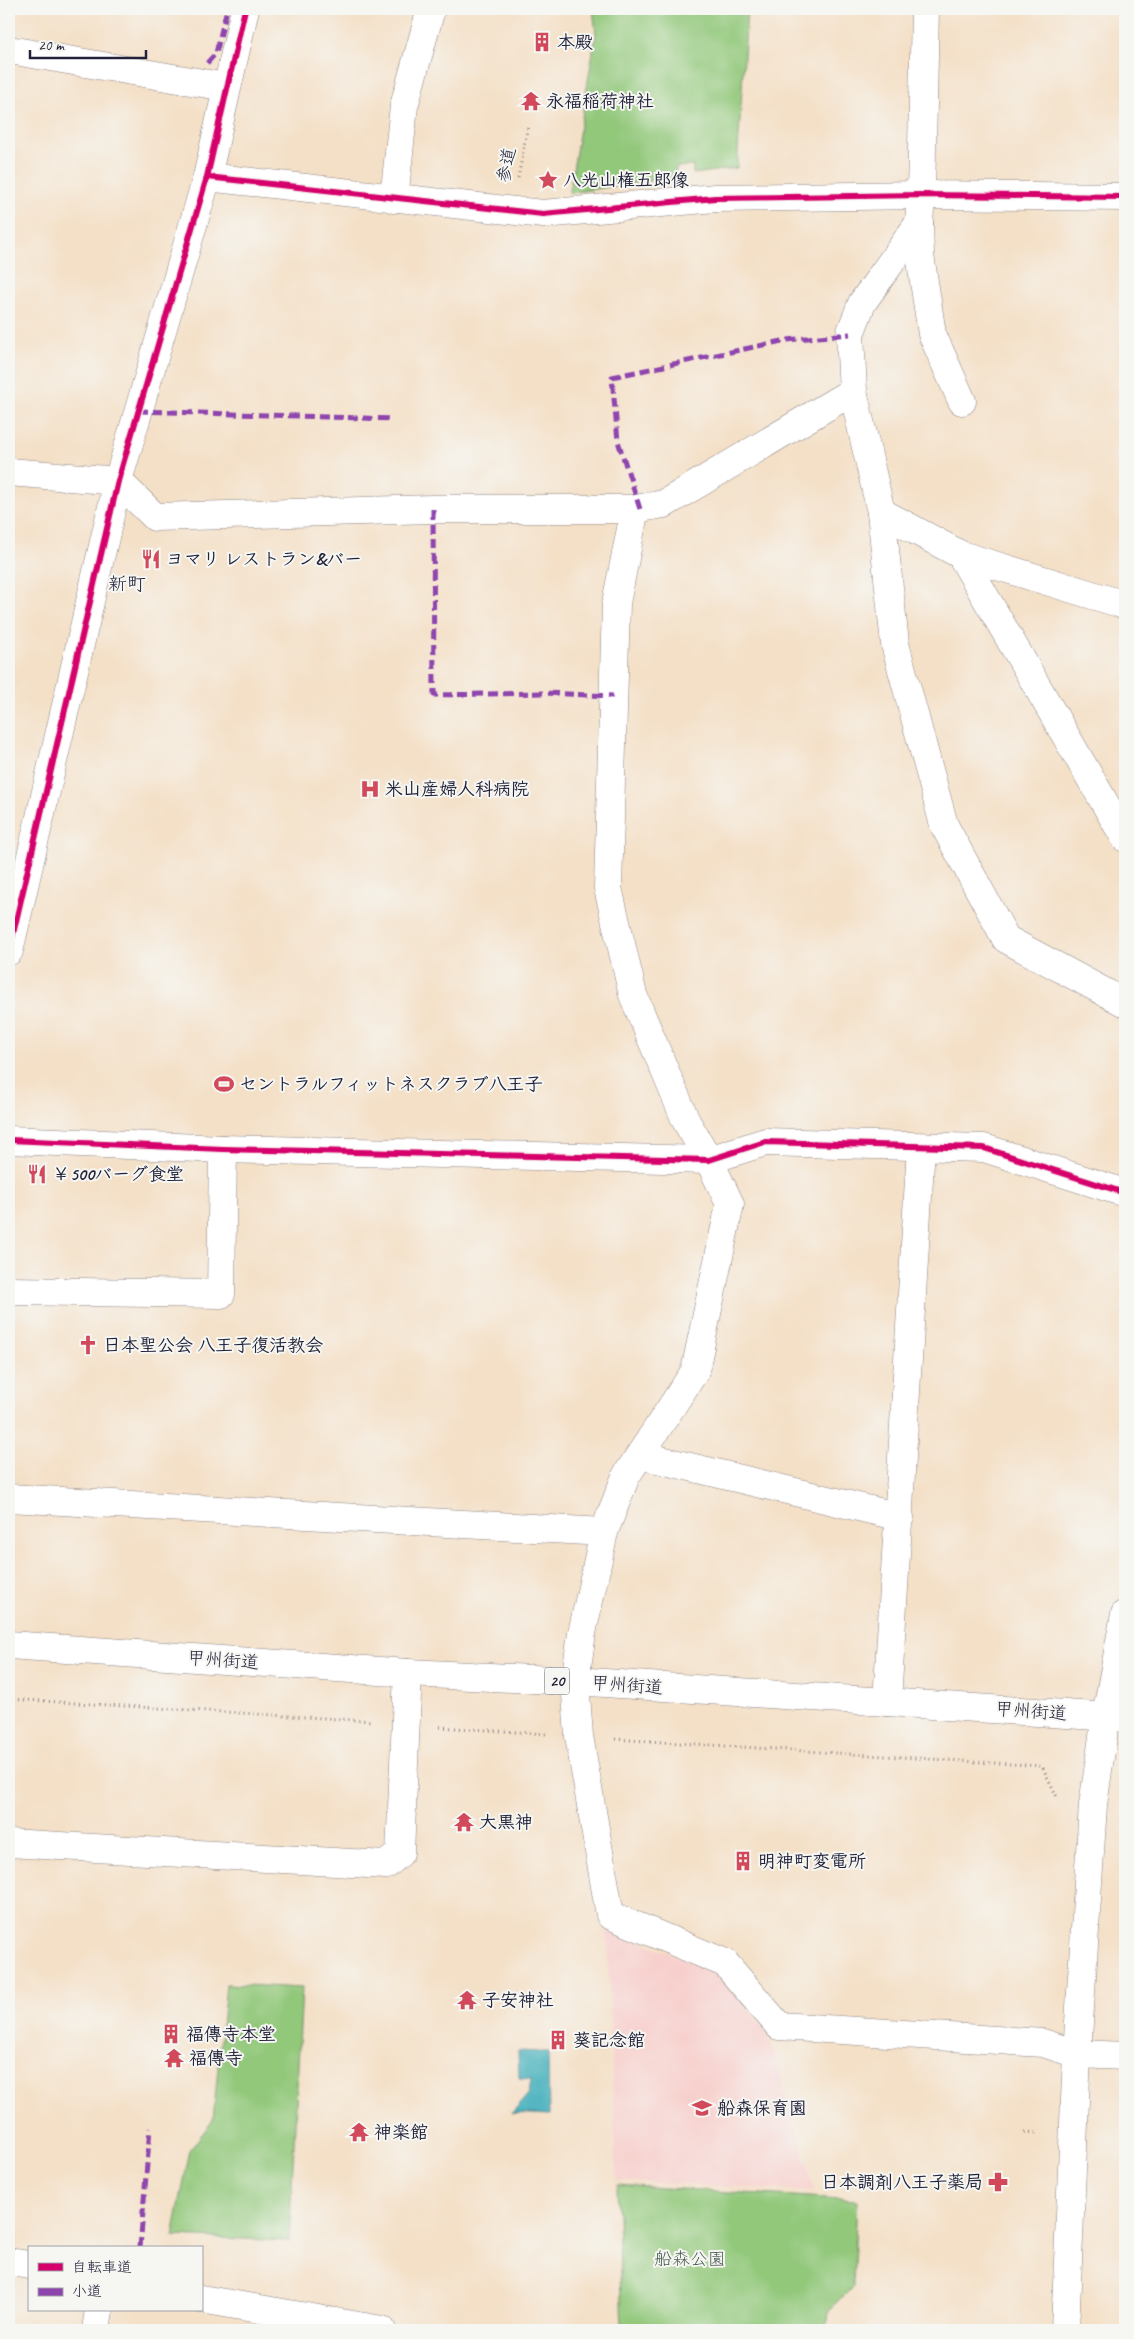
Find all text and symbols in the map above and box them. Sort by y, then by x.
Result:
scale bar [30,28,146,60]
building icon: 本殿 [531,31,553,53]
place label: 本殿 [557,31,593,53]
text: 20 m [38,36,65,55]
temple icon: 永福稲荷神社 [520,90,542,112]
place label: 永福稲荷神社 [546,90,654,112]
street label: 参道 [492,145,520,185]
place icon: 八光山権五郎像 [537,169,559,191]
place label: 八光山権五郎像 [563,169,689,191]
restaurant icon: ヨマリ レストラン&バー [140,548,162,570]
place label: ヨマリ レストラン&バー [166,548,362,570]
district label: 新町 [108,572,146,596]
hospital icon: 米山産婦人科病院 [359,778,381,800]
place label: 米山産婦人科病院 [385,778,529,800]
sports icon: セントラルフィットネスクラブ八王子 [213,1073,235,1095]
place label: セントラルフィットネスクラブ八王子 [239,1073,542,1095]
restaurant icon: ￥500バーグ食堂 [26,1163,48,1185]
place label: ￥500バーグ食堂 [52,1163,184,1185]
church icon: 日本聖公会 八王子復活教会 [77,1334,99,1356]
place label: 日本聖公会 八王子復活教会 [103,1334,323,1356]
street label: 甲州街道 [186,1647,260,1673]
road number: 20 [544,1668,570,1694]
street label: 甲州街道 [590,1672,664,1698]
street label: 甲州街道 [994,1698,1068,1724]
temple icon: 大黒神 [453,1811,475,1833]
place label: 大黒神 [479,1811,533,1833]
building icon: 明神町変電所 [732,1850,754,1872]
place label: 明神町変電所 [758,1850,866,1872]
temple icon: 子安神社 [456,1989,478,2011]
place label: 子安神社 [482,1989,554,2011]
building icon: 福傳寺本堂 [160,2023,182,2045]
place label: 福傳寺本堂 [186,2023,276,2045]
building icon: 葵記念館 [547,2029,569,2051]
place label: 葵記念館 [573,2029,645,2051]
temple icon: 福傳寺 [163,2047,185,2069]
place label: 福傳寺 [189,2047,243,2069]
school or university icon: 船森保育園 [691,2097,713,2119]
place label: 船森保育園 [717,2097,807,2119]
temple icon: 神楽館 [348,2121,370,2143]
place label: 神楽館 [374,2121,428,2143]
place label: 日本調剤八王子薬局 [821,2171,983,2193]
pharmacy icon: 日本調剤八王子薬局 [987,2171,1009,2193]
legend [28,2246,202,2312]
park label: 船森公園 [654,2248,726,2270]
text: 自転車道 [72,2258,132,2277]
text: 小道 [72,2282,102,2301]

